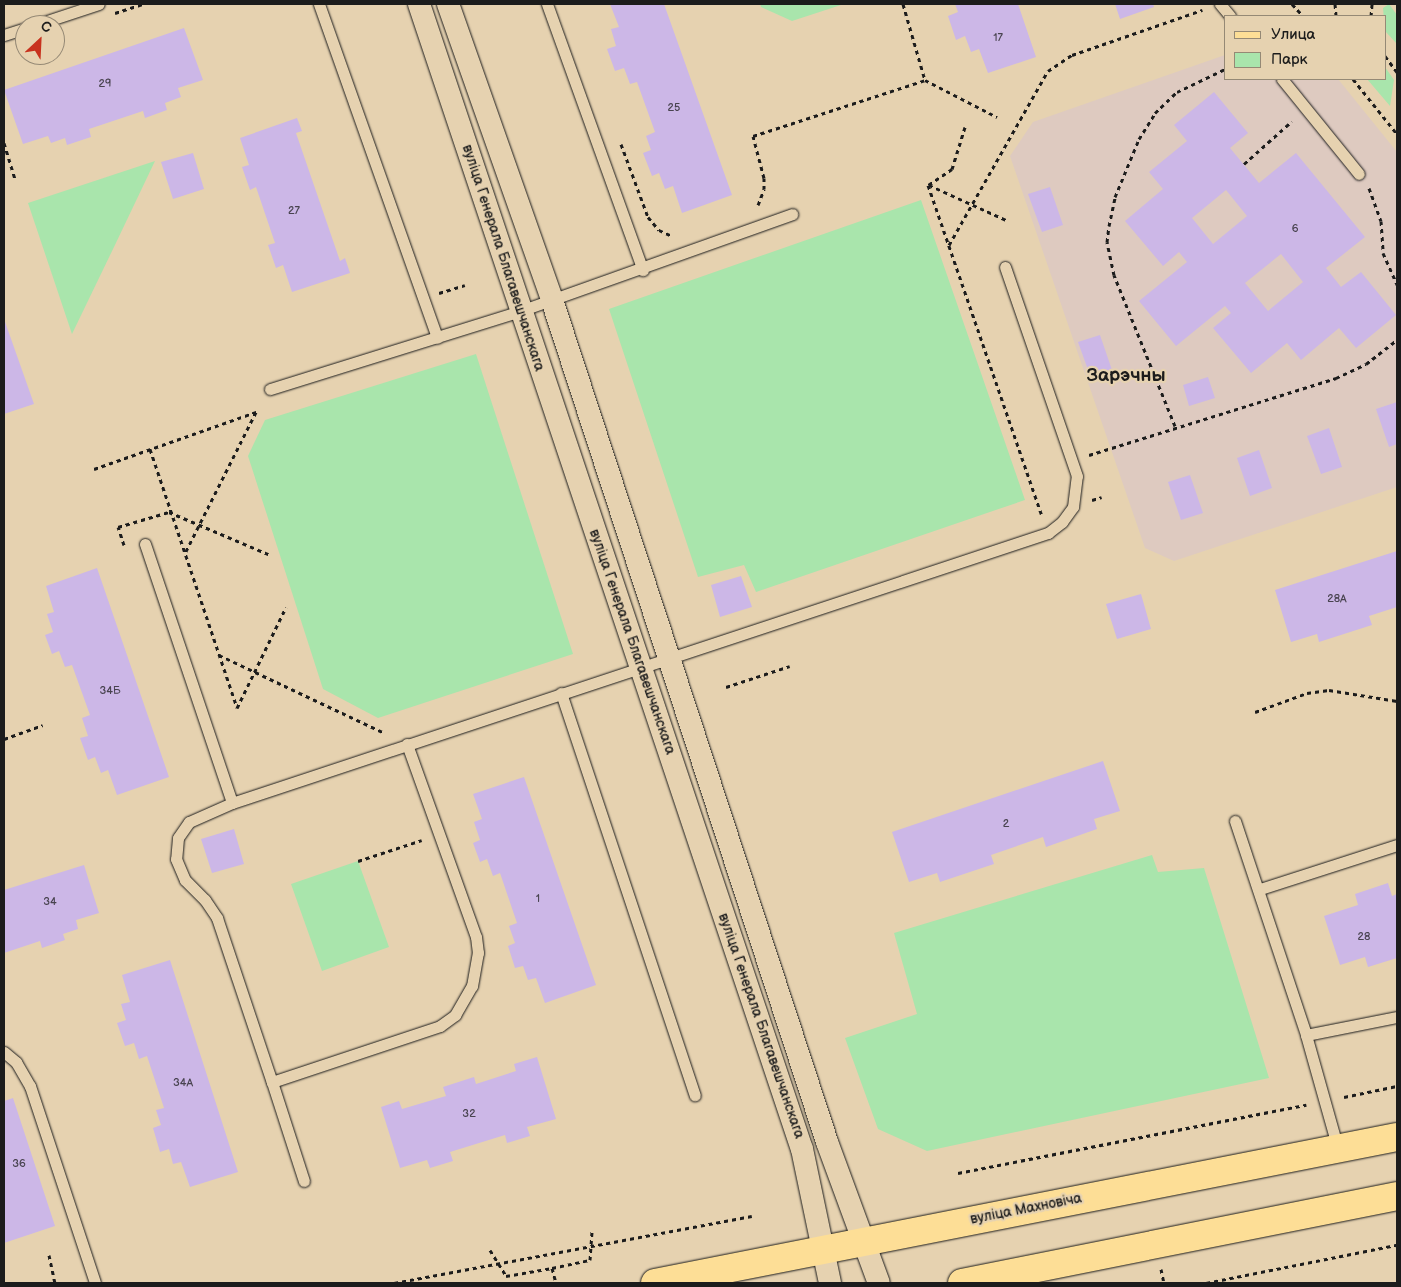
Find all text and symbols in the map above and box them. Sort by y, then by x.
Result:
north arrow [15,15,65,65]
legend [1224,15,1386,80]
text: С [38,17,54,37]
text: Улица [1271,25,1315,44]
house number: 17 [993,31,1003,45]
text: Парк [1271,50,1308,69]
house number: 29 [99,77,111,91]
house number: 25 [668,101,680,115]
street label: вуліца Генерала Благавешчанскага [458,143,548,373]
house number: 27 [288,204,300,218]
house number: 6 [1292,222,1298,236]
district label: Зарэчны [1086,365,1166,387]
street label: вуліца Генерала Благавешчанскага [585,527,679,757]
house number: 28А [1327,592,1347,606]
house number: 34Б [99,684,121,698]
house number: 2 [1003,817,1009,831]
house number: 1 [536,892,540,906]
house number: 34 [43,895,57,909]
street label: вуліца Генерала Благавешчанскага [714,911,808,1141]
house number: 28 [1358,930,1370,944]
house number: 34А [173,1076,193,1090]
house number: 32 [462,1107,476,1121]
house number: 36 [12,1157,26,1171]
street label: вуліца Махновіча [969,1190,1083,1228]

